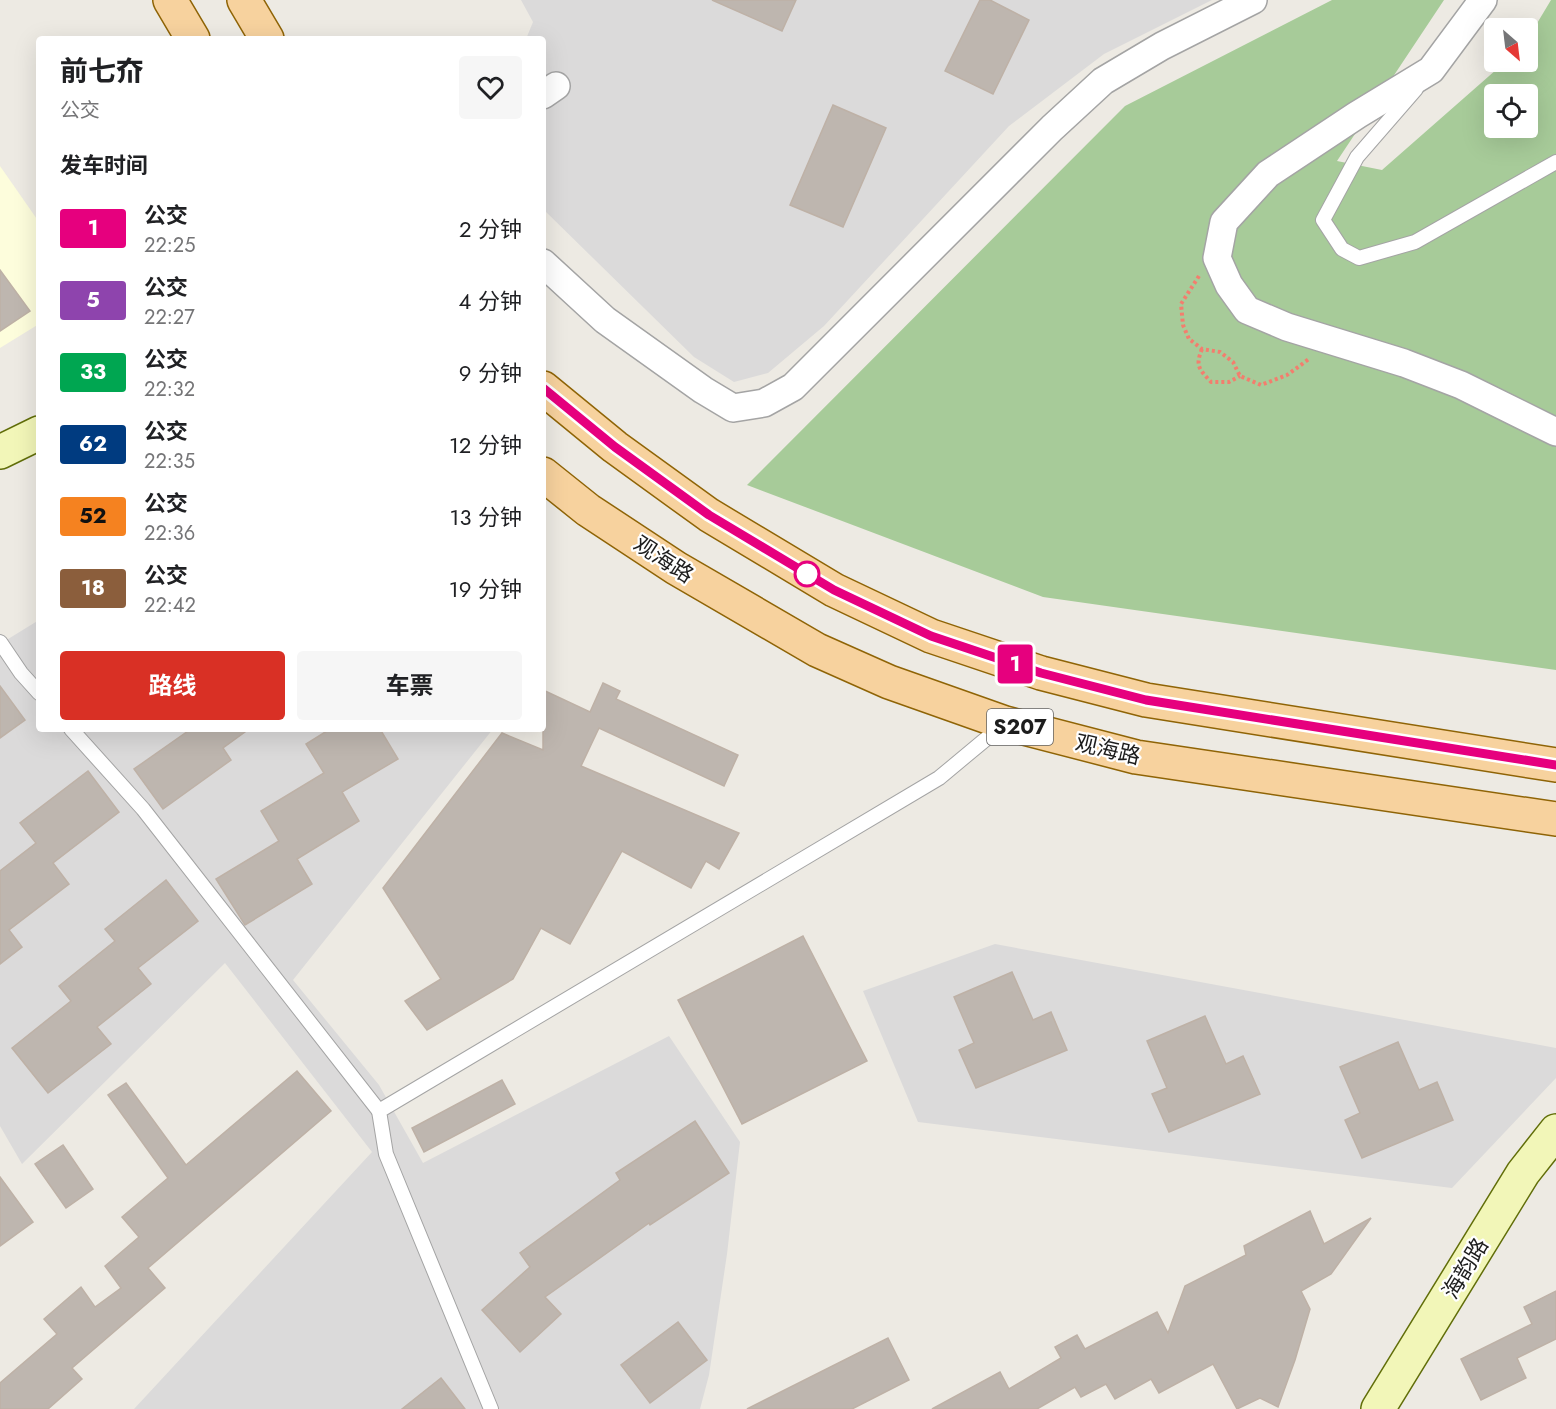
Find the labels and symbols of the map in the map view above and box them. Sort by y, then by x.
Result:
north arrow [1484,18,1538,72]
street label: 观海路 [628,528,700,590]
unlabelled marker [794,561,820,587]
line badge: 1 [996,644,1034,684]
road number: S207 [987,709,1053,745]
street label: 观海路 [1072,726,1144,772]
street label: 海韵路 [1434,1231,1496,1305]

